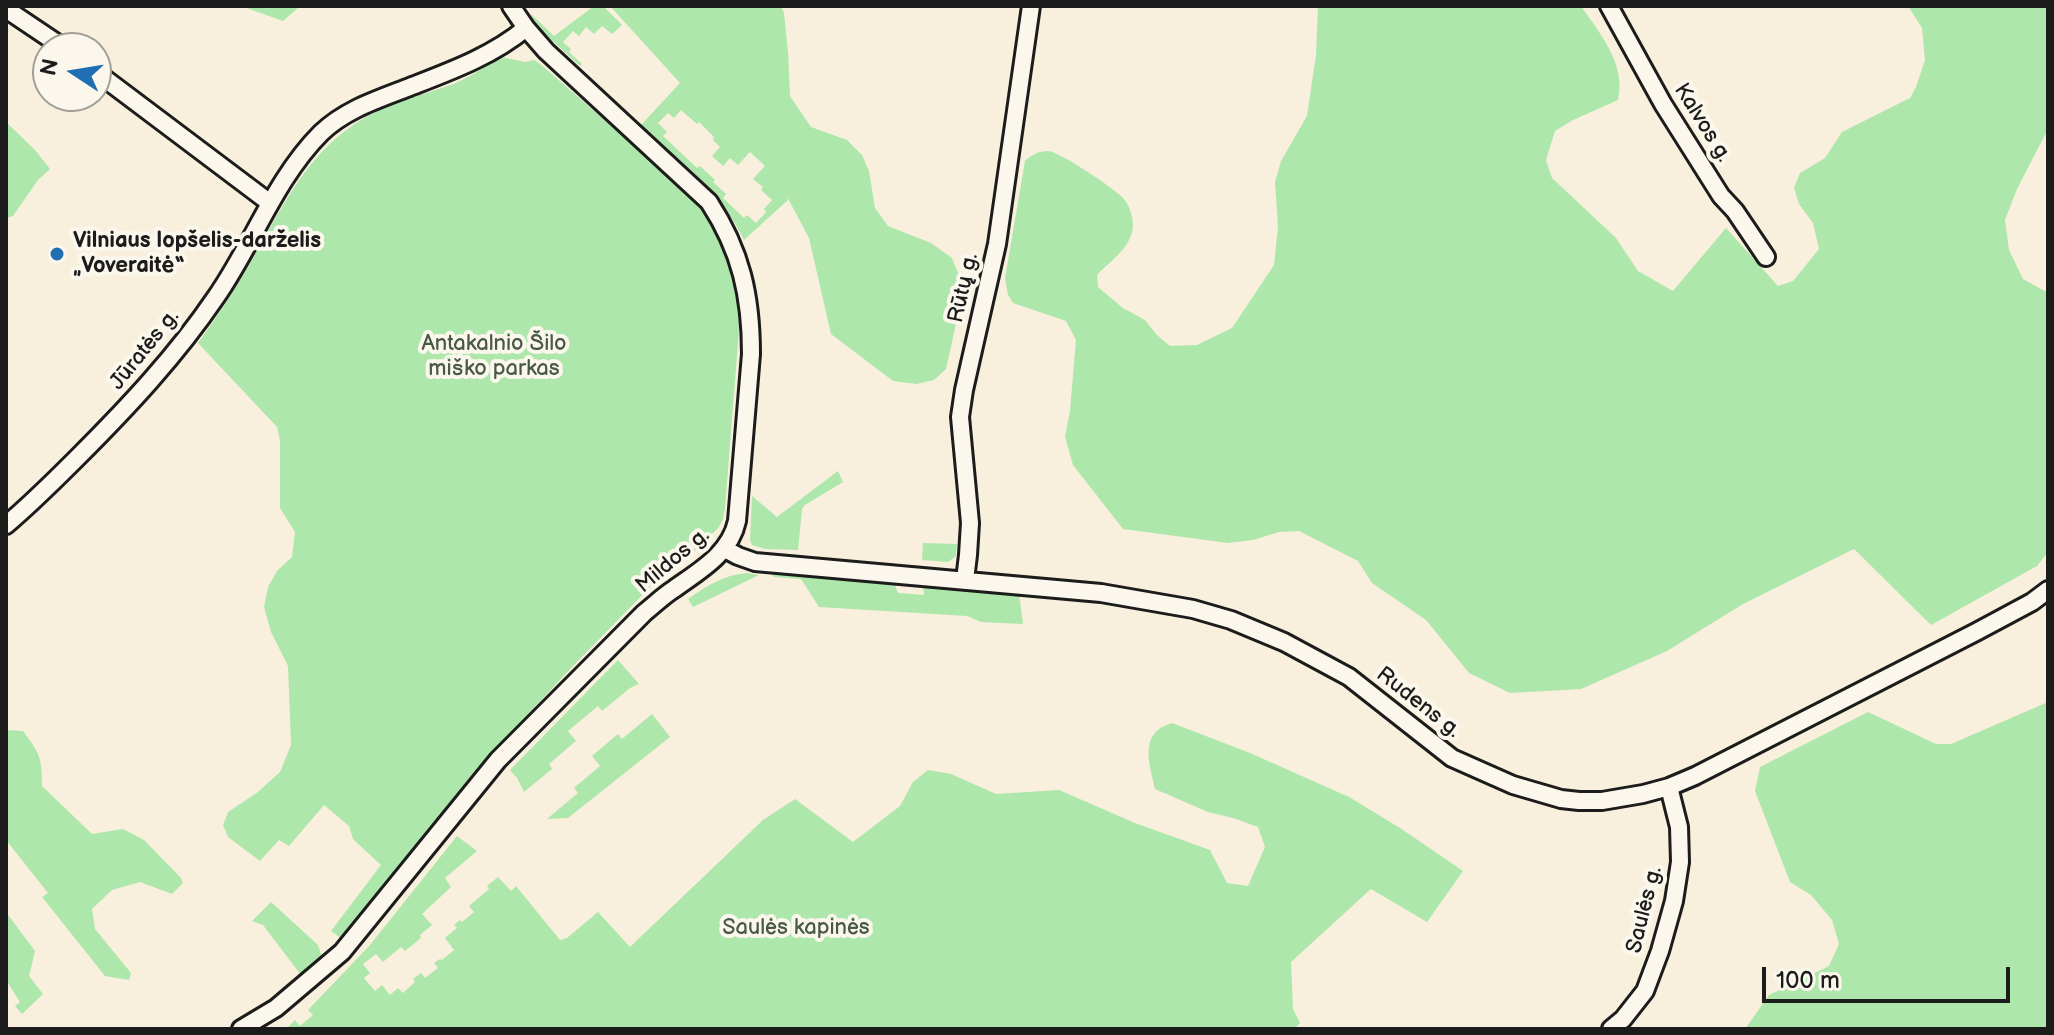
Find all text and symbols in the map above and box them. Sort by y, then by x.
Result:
north arrow [32,32,112,112]
text: N [35,56,65,78]
street label: Kalvos g. [1668,79,1736,167]
place label: Vilniaus lopšelis-darželis „Voveraitė“ [73,228,321,280]
marker: Vilniaus lopšelis-darželis „Voveraitė“ [48,245,66,263]
street label: Rūtų g. [943,251,985,325]
street label: Jūratės g. [105,304,185,396]
park label: Antakalnio Šilo miško parkas [421,331,567,382]
street label: Mildos g. [631,523,715,599]
street label: Rudens g. [1371,662,1465,744]
street label: Saulės g. [1621,864,1669,956]
park label: Saulės kapinės [722,915,870,941]
scale bar [1766,951,2014,1001]
text: 100 m [1776,966,1840,995]

